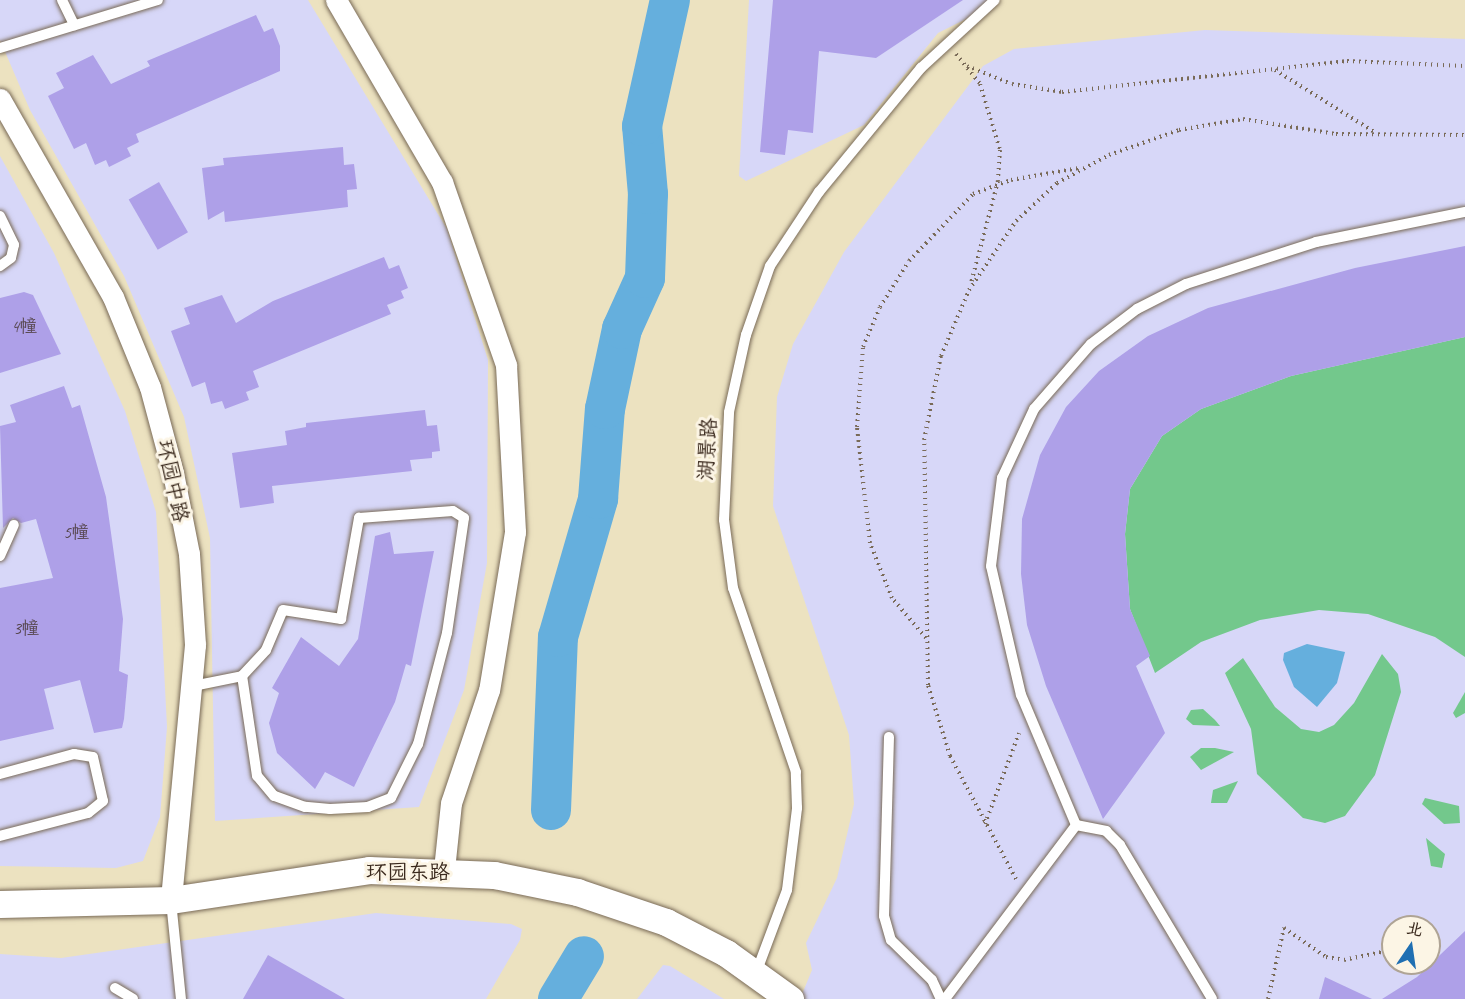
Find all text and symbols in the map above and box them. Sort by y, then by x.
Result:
house number: 4幢 [11,315,37,337]
street label: 湖景路 [692,417,722,481]
street label: 环园中路 [152,437,194,525]
house number: 5幢 [63,521,89,543]
house number: 3幢 [13,617,39,639]
street label: 环园东路 [366,859,450,885]
north arrow [1381,915,1441,975]
text: 北 [1405,918,1425,941]

